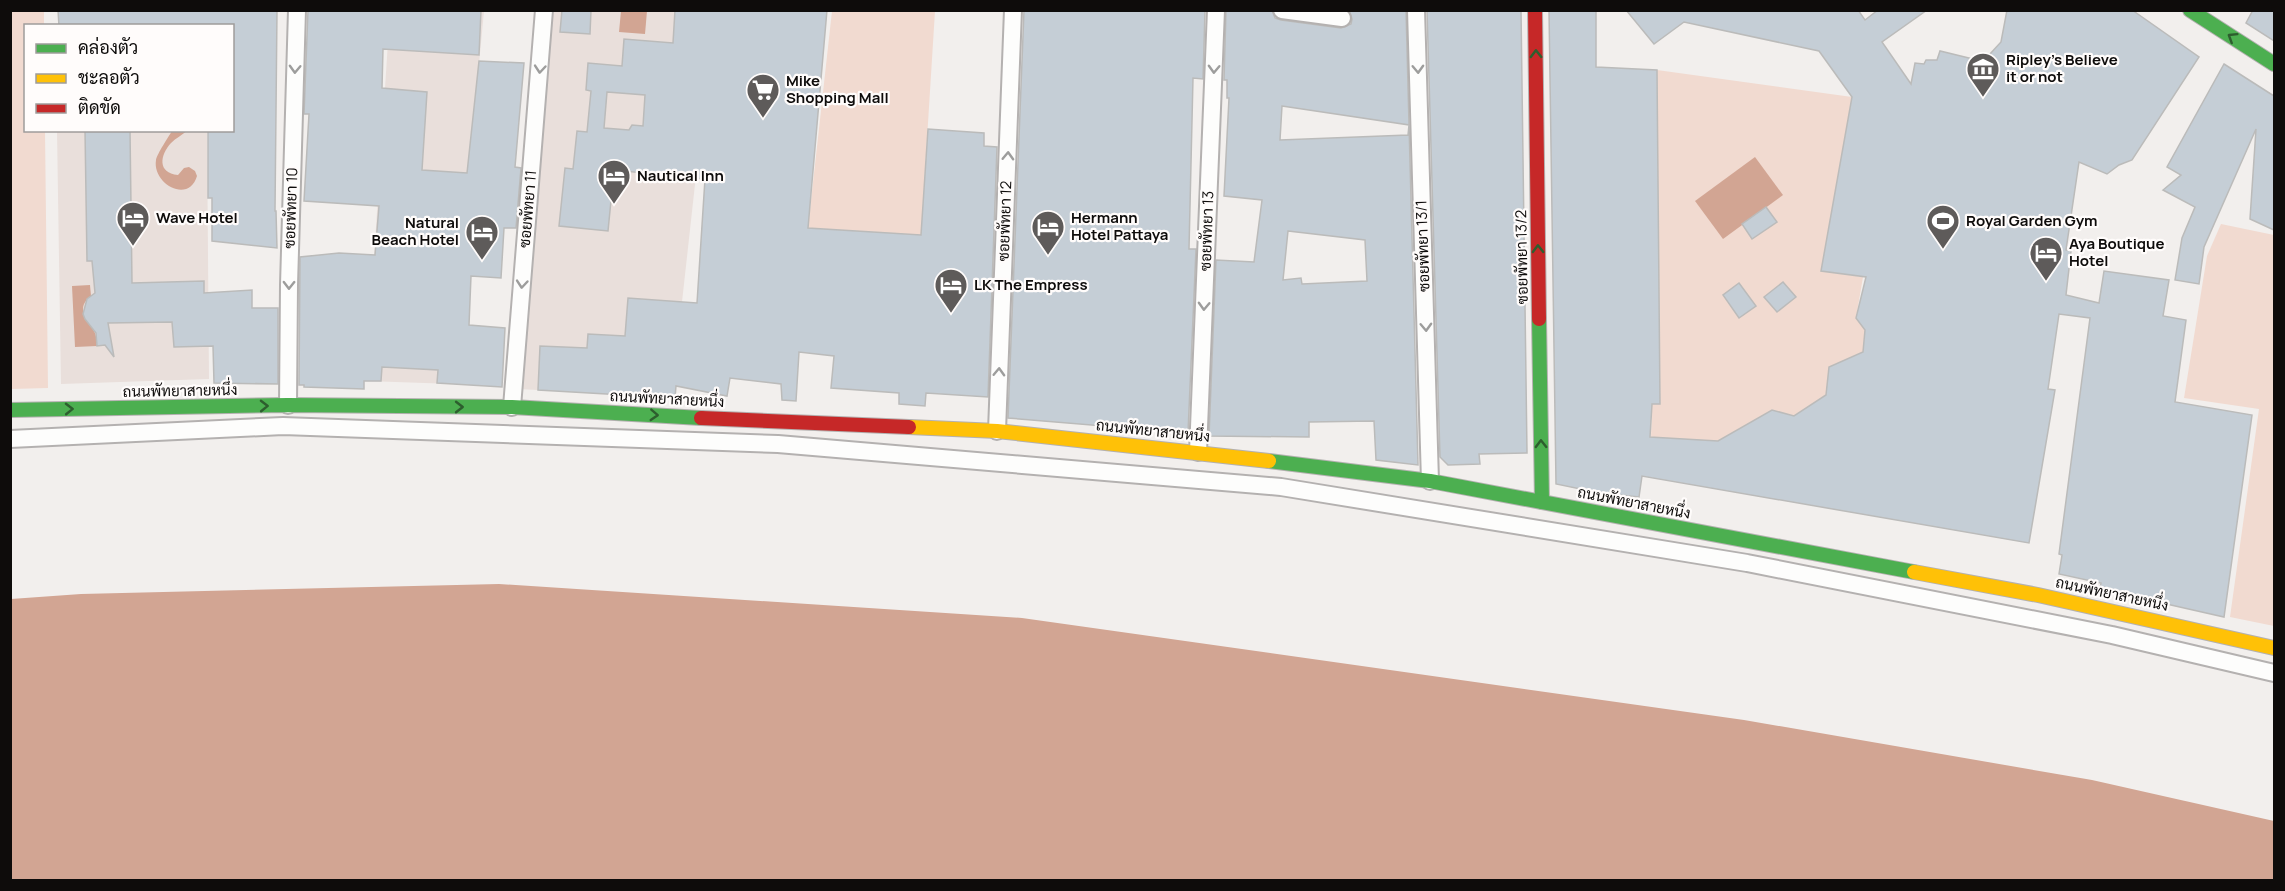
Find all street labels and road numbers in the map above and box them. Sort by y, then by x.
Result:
street label: ซอยพัทยา 10 [279,167,302,249]
street label: ซอยพัทยา 11 [514,169,541,249]
street label: ซอยพัทยา 12 [993,180,1016,262]
street label: ซอยพัทยา 13 [1195,190,1218,271]
street label: ซอยพัทยา 13/1 [1410,200,1435,292]
street label: ซอยพัทยา 13/2 [1510,210,1533,305]
street label: ถนนพัทยาสายหนึ่ง [122,375,238,402]
street label: ถนนพัทยาสายหนึ่ง [609,381,725,412]
street label: ถนนพัทยาสายหนึ่ง [1095,410,1212,447]
street label: ถนนพัทยาสายหนึ่ง [1576,477,1693,524]
street label: ถนนพัทยาสายหนึ่ง [2054,567,2171,616]

